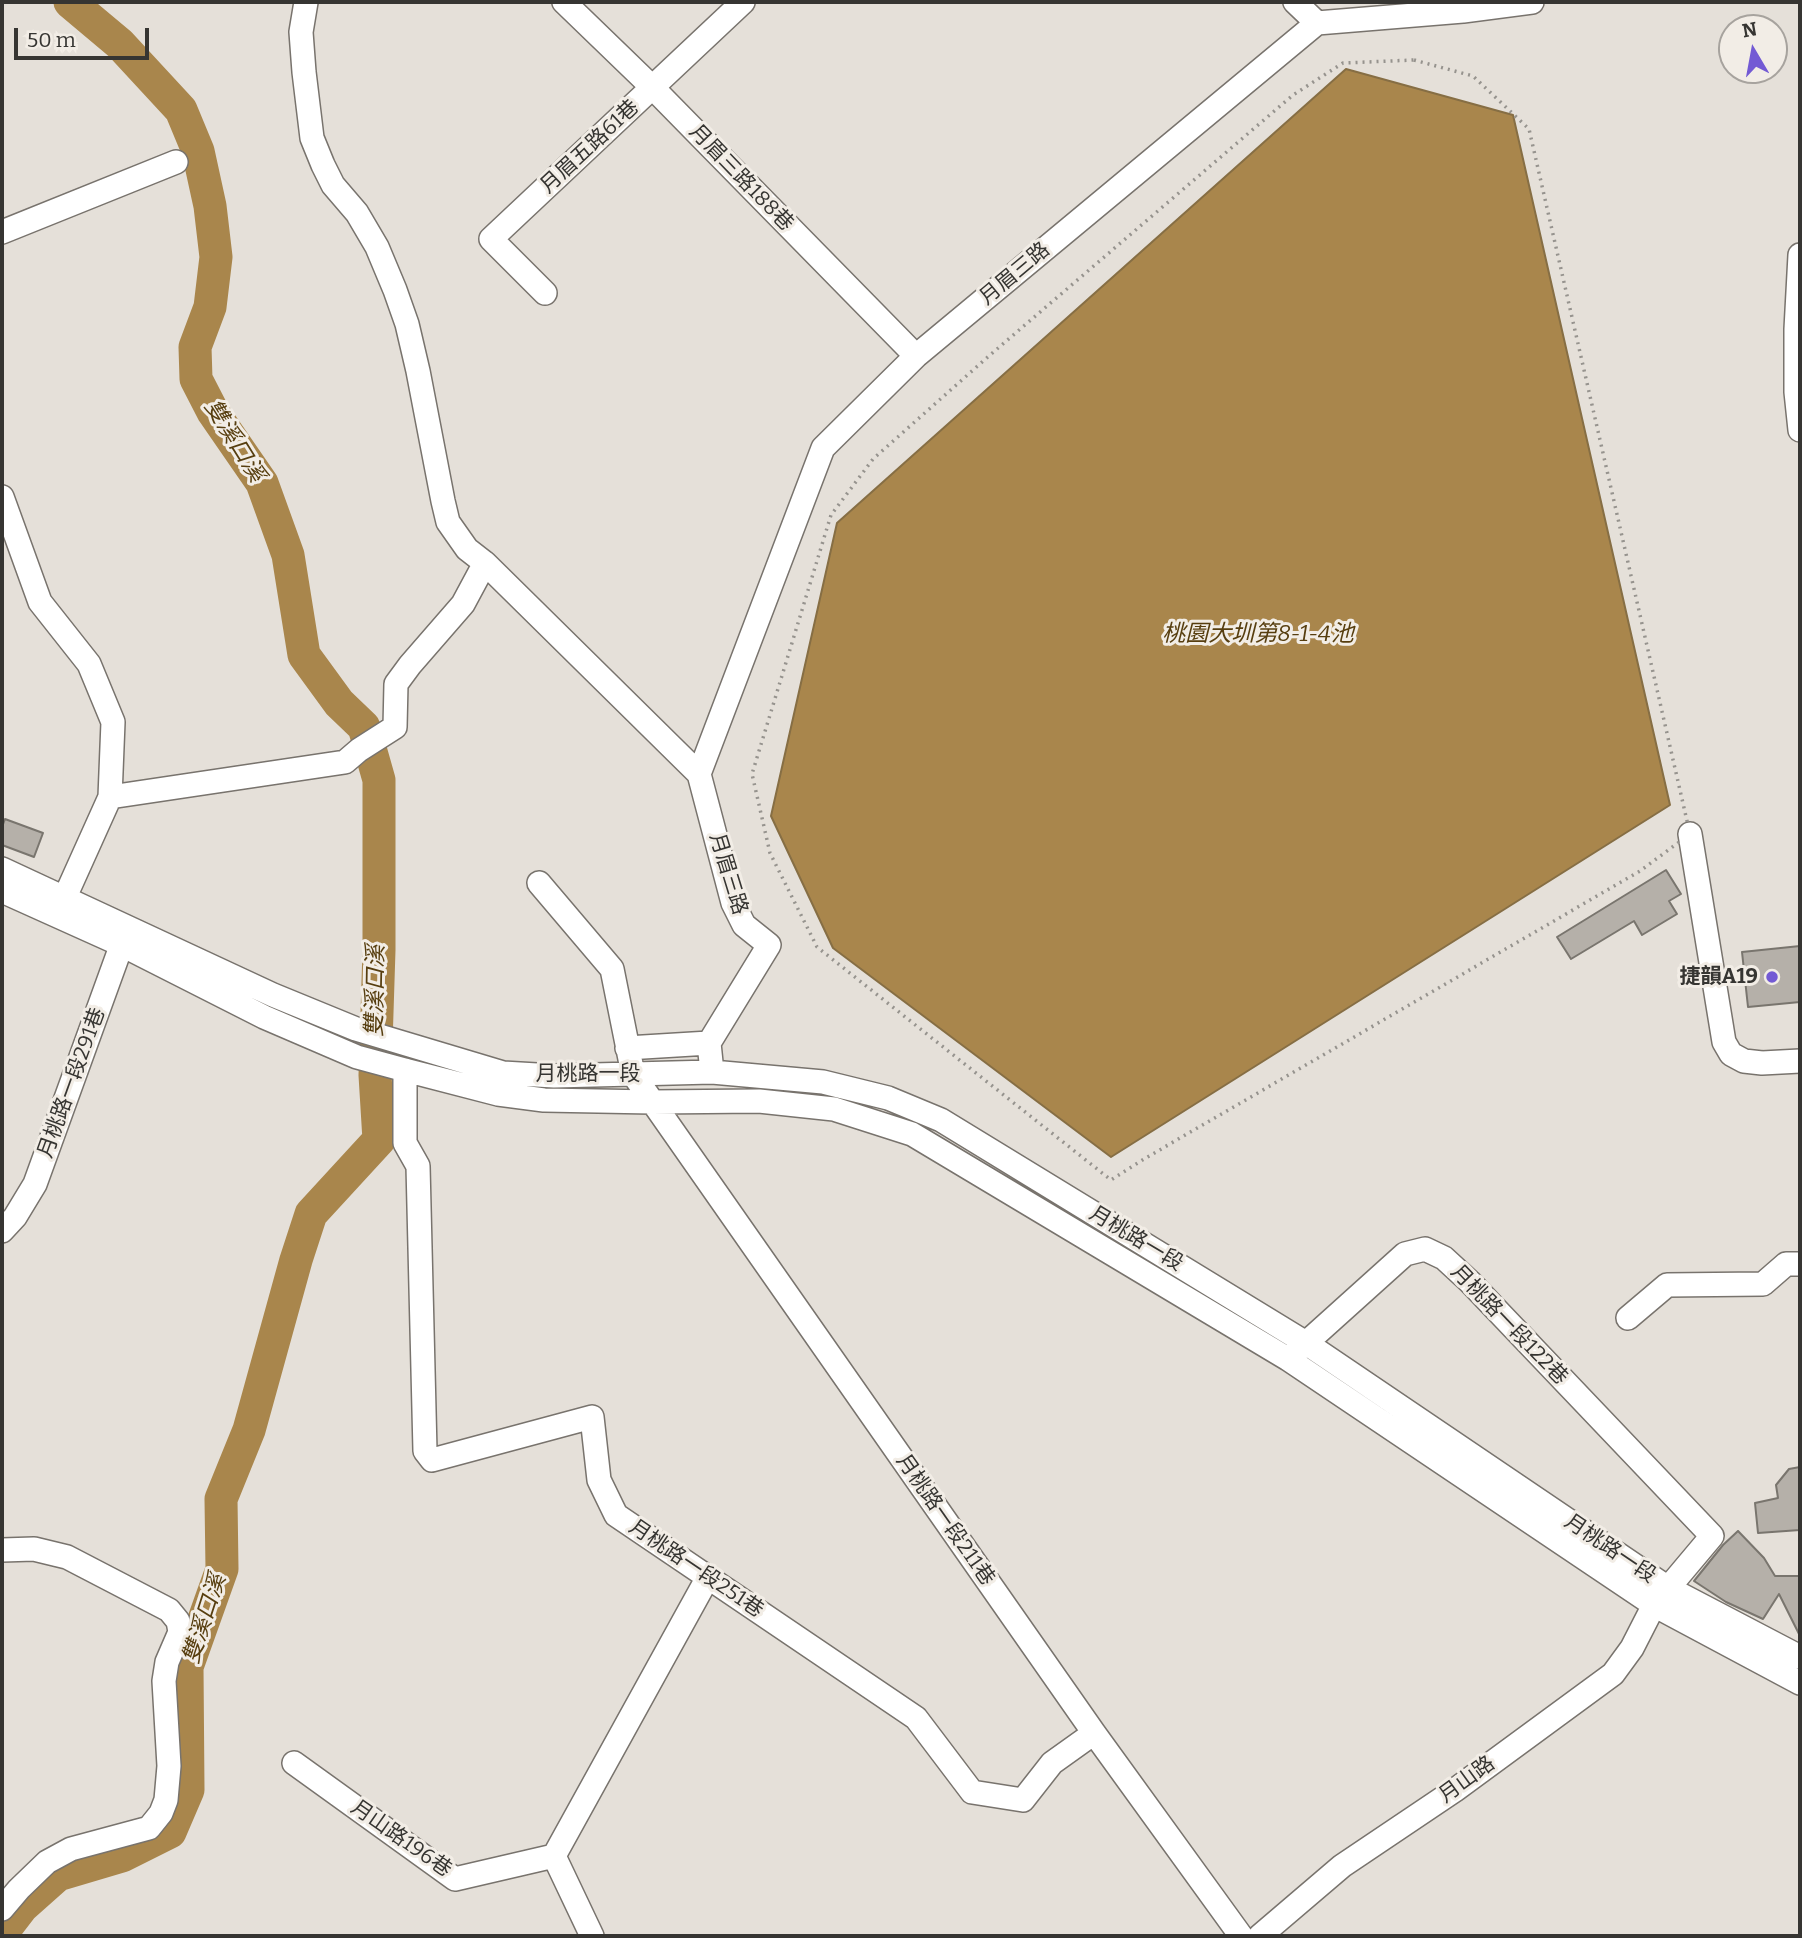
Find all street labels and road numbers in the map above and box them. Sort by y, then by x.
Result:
street label: 月眉五路61巷 [535,95,645,199]
street label: 月眉三路188巷 [684,119,798,237]
street label: 月眉三路 [975,237,1055,311]
street label: 月眉三路 [704,830,752,918]
street label: 月桃路一段291巷 [33,1004,111,1162]
street label: 月桃路一段 [536,1061,640,1087]
street label: 月桃路一段 [1085,1201,1187,1277]
street label: 月桃路一段122巷 [1445,1260,1573,1390]
street label: 月桃路一段211巷 [890,1450,1000,1590]
street label: 月桃路一段 [1559,1509,1661,1589]
street label: 月桃路一段251巷 [624,1515,768,1623]
street label: 月山路 [1434,1751,1500,1809]
street label: 月山路196巷 [346,1795,456,1883]

